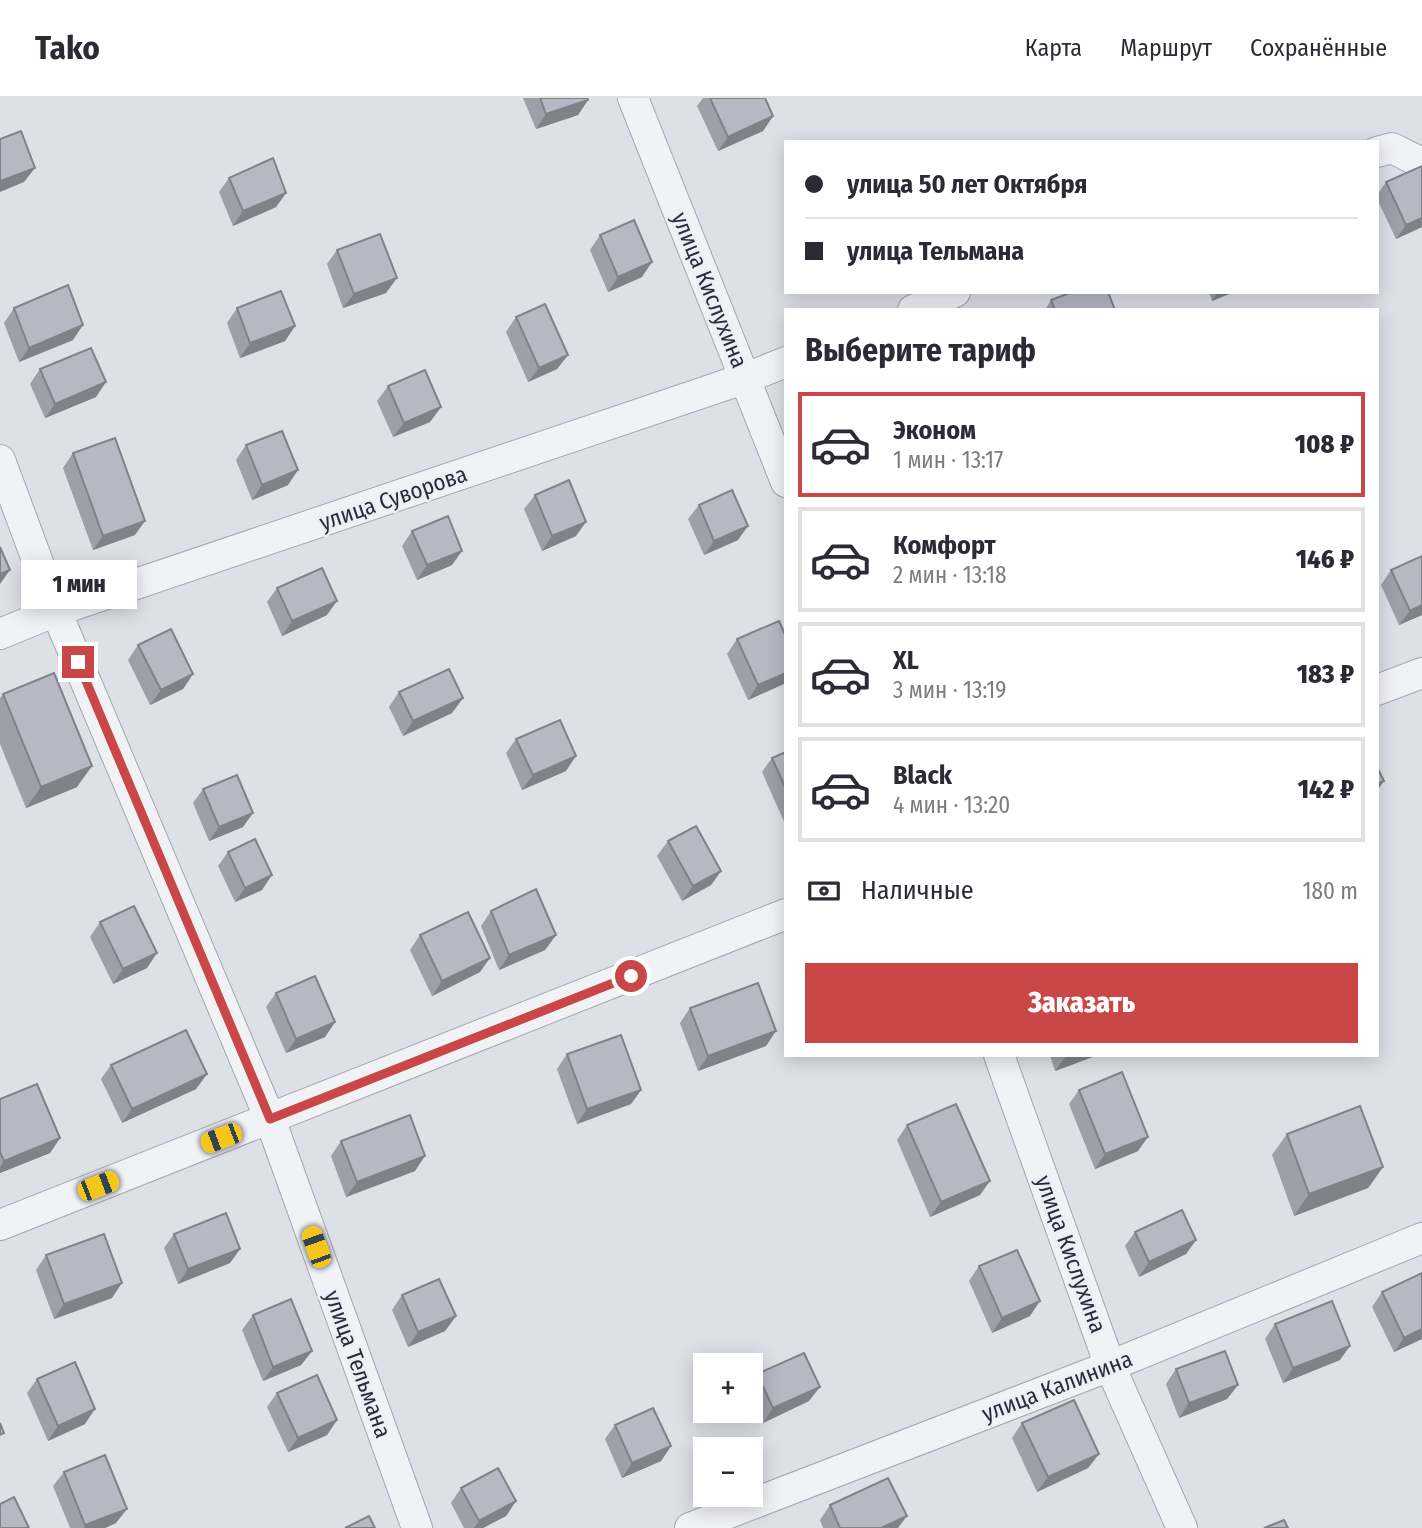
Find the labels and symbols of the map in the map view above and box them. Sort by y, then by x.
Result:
street label: улица Кислухина [666,208,754,372]
street label: улица Суворова [315,460,471,536]
callout: 1 мин [20,560,136,610]
route end [62,646,94,678]
route start [615,960,647,992]
car [198,1121,245,1155]
car [75,1169,122,1203]
street label: улица Кислухина [1030,1171,1112,1337]
car [299,1224,334,1270]
street label: улица Тельмана [318,1286,398,1442]
street label: улица Калинина [978,1344,1136,1428]

